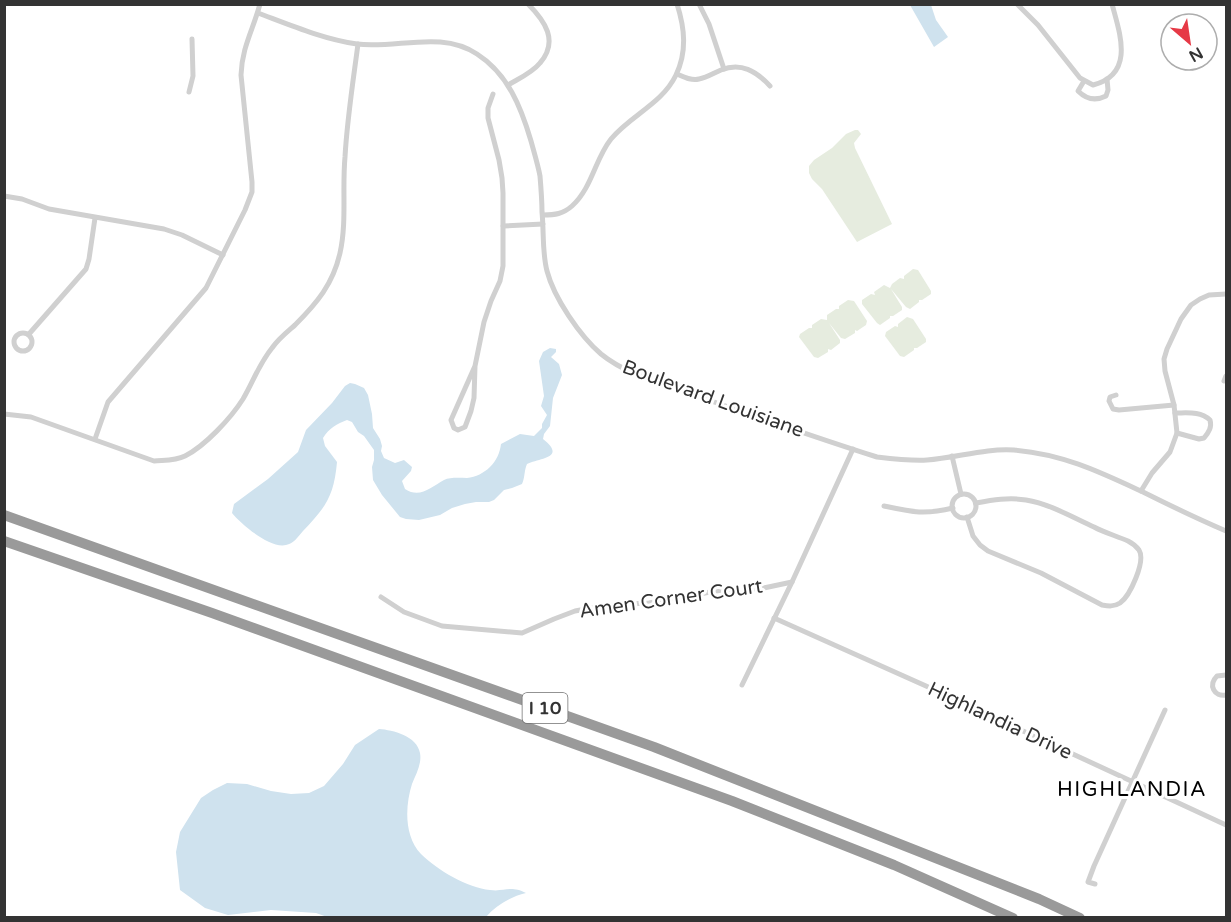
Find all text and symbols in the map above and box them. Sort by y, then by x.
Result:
north arrow [1159,12,1219,72]
text: N [1185,42,1206,66]
street label: Boulevard Louisiane [619,355,807,443]
street label: Amen Corner Court [578,574,765,624]
street label: Highlandia Drive [924,677,1076,765]
road number: I 10 [522,693,568,723]
district label: HIGHLANDIA [1057,777,1207,802]

